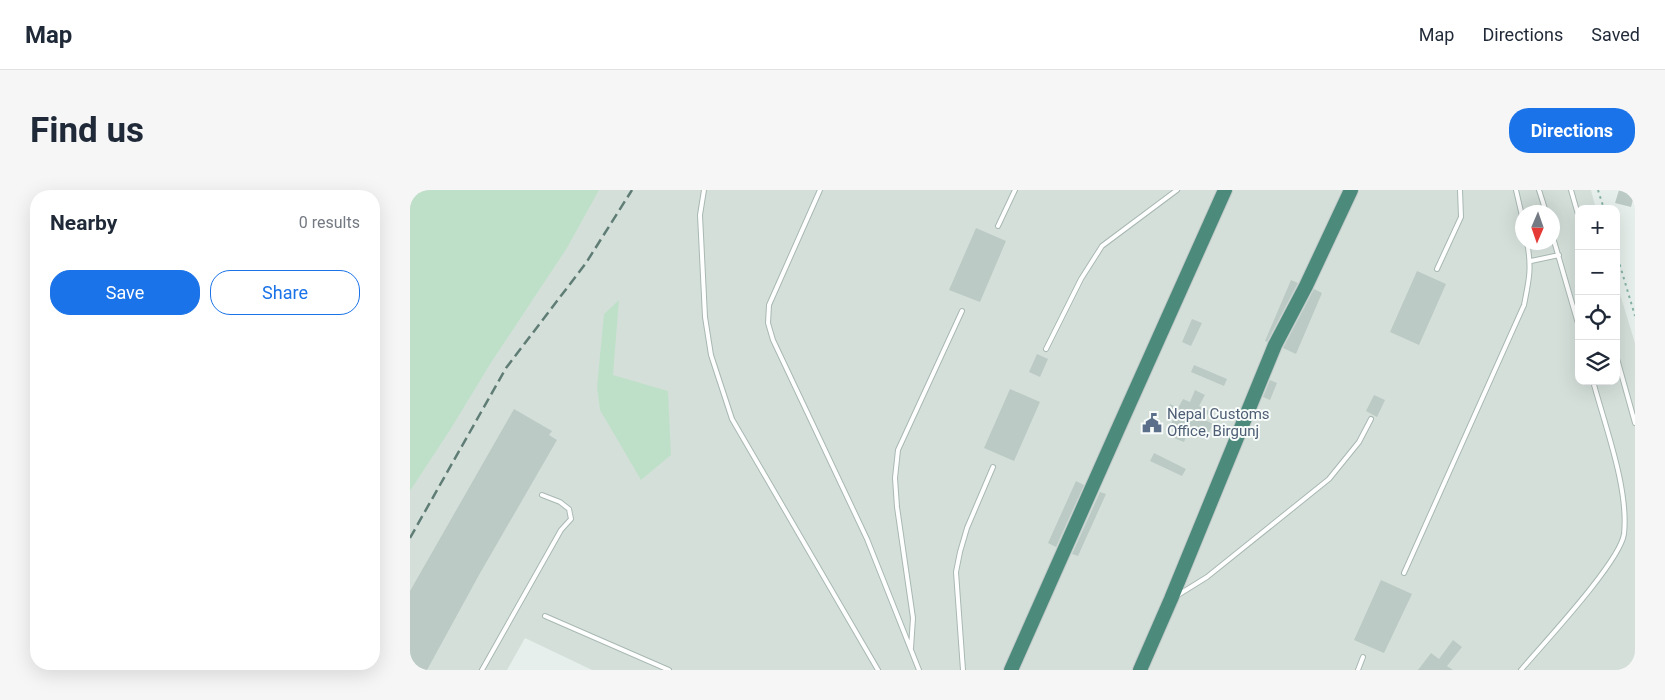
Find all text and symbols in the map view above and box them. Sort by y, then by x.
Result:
text: Map [25,21,72,49]
text: Map [1419,24,1454,45]
text: Directions [1482,24,1563,45]
text: Saved [1591,24,1640,45]
button: Directions [1509,108,1635,153]
text: Find us [30,110,144,151]
north arrow [1515,205,1560,250]
map controls [1575,205,1620,385]
button: + [1575,205,1620,250]
text: Nearby [50,211,117,235]
text: 0 results [299,213,360,232]
button: − [1575,250,1620,295]
button: Save [50,270,200,315]
button: Share [210,270,360,315]
button: locate [1575,295,1620,340]
button: layers [1575,340,1620,385]
place label: Nepal Customs Office, Birgunj [1167,405,1270,440]
public building icon: Nepal Customs Office, Birgunj [1141,412,1163,434]

